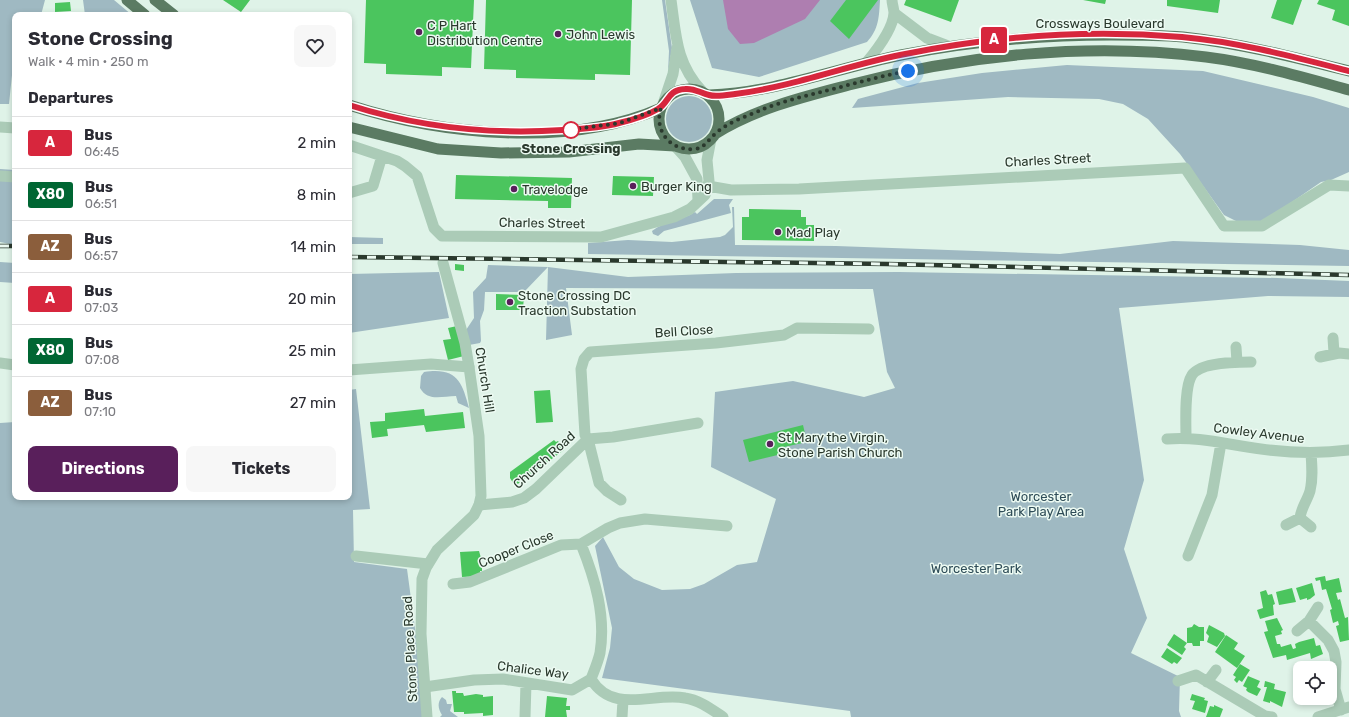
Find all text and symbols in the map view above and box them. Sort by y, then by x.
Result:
street label: Crossways Boulevard [1036,16,1164,31]
place label: C P Hart Distribution Centre [427,18,542,48]
button: heart [294,25,336,67]
text: Stone Crossing [28,27,173,50]
marker: C P Hart Distribution Centre [414,27,424,37]
place label: John Lewis [566,27,636,42]
line badge: A [981,27,1007,53]
marker: John Lewis [553,29,563,39]
text: A [989,31,999,48]
text: Walk · 4 min · 250 m [28,54,149,69]
your location [898,61,918,81]
text: Departures [28,89,113,107]
marker: Stone Crossing [562,121,580,139]
text: Bus [84,126,112,144]
text: A [45,134,55,151]
text: 2 min [297,134,336,152]
place label: Stone Crossing [521,141,621,156]
text: 06:45 [84,144,119,159]
street label: Charles Street [1004,150,1092,170]
text: Bus [85,178,113,196]
place label: Burger King [641,179,712,195]
marker: Burger King [628,181,638,191]
place label: Travelodge [522,182,588,198]
marker: Travelodge [509,184,519,194]
text: X80 [36,186,65,203]
text: 8 min [297,186,336,204]
text: 06:51 [85,196,117,211]
street label: Charles Street [499,215,585,231]
place label: Mad Play [786,225,840,240]
marker: Mad Play [773,227,783,237]
text: Bus [84,230,112,248]
text: AZ [40,238,60,255]
text: 14 min [291,238,336,256]
text: 06:57 [84,248,118,263]
text: Bus [84,282,112,300]
place label: Stone Crossing DC Traction Substation [518,288,636,318]
text: A [45,290,55,307]
text: 20 min [288,290,336,308]
marker: Stone Crossing DC Traction Substation [505,297,515,307]
text: 07:03 [84,300,118,315]
street label: Bell Close [654,321,714,341]
text: Bus [85,334,113,352]
text: X80 [36,342,65,359]
text: 25 min [289,342,336,360]
street label: Church Hill [472,346,498,414]
text: 07:08 [85,352,119,367]
text: Bus [84,386,112,404]
text: AZ [40,394,60,411]
text: 27 min [290,394,336,412]
text: 07:10 [84,404,116,419]
street label: Cowley Avenue [1213,420,1305,446]
street label: Church Road [510,428,578,492]
place label: St Mary the Virgin, Stone Parish Church [778,430,903,460]
marker: St Mary the Virgin, Stone Parish Church [765,439,775,449]
button: Directions [28,446,178,492]
button: Tickets [186,446,336,492]
park label: Worcester Park Play Area [998,489,1084,519]
street label: Cooper Close [476,527,556,571]
park label: Worcester Park [931,561,1022,576]
street label: Stone Place Road [400,596,420,702]
street label: Chalice Way [496,658,570,682]
map controls [1293,661,1337,705]
button: locate [1293,661,1337,705]

